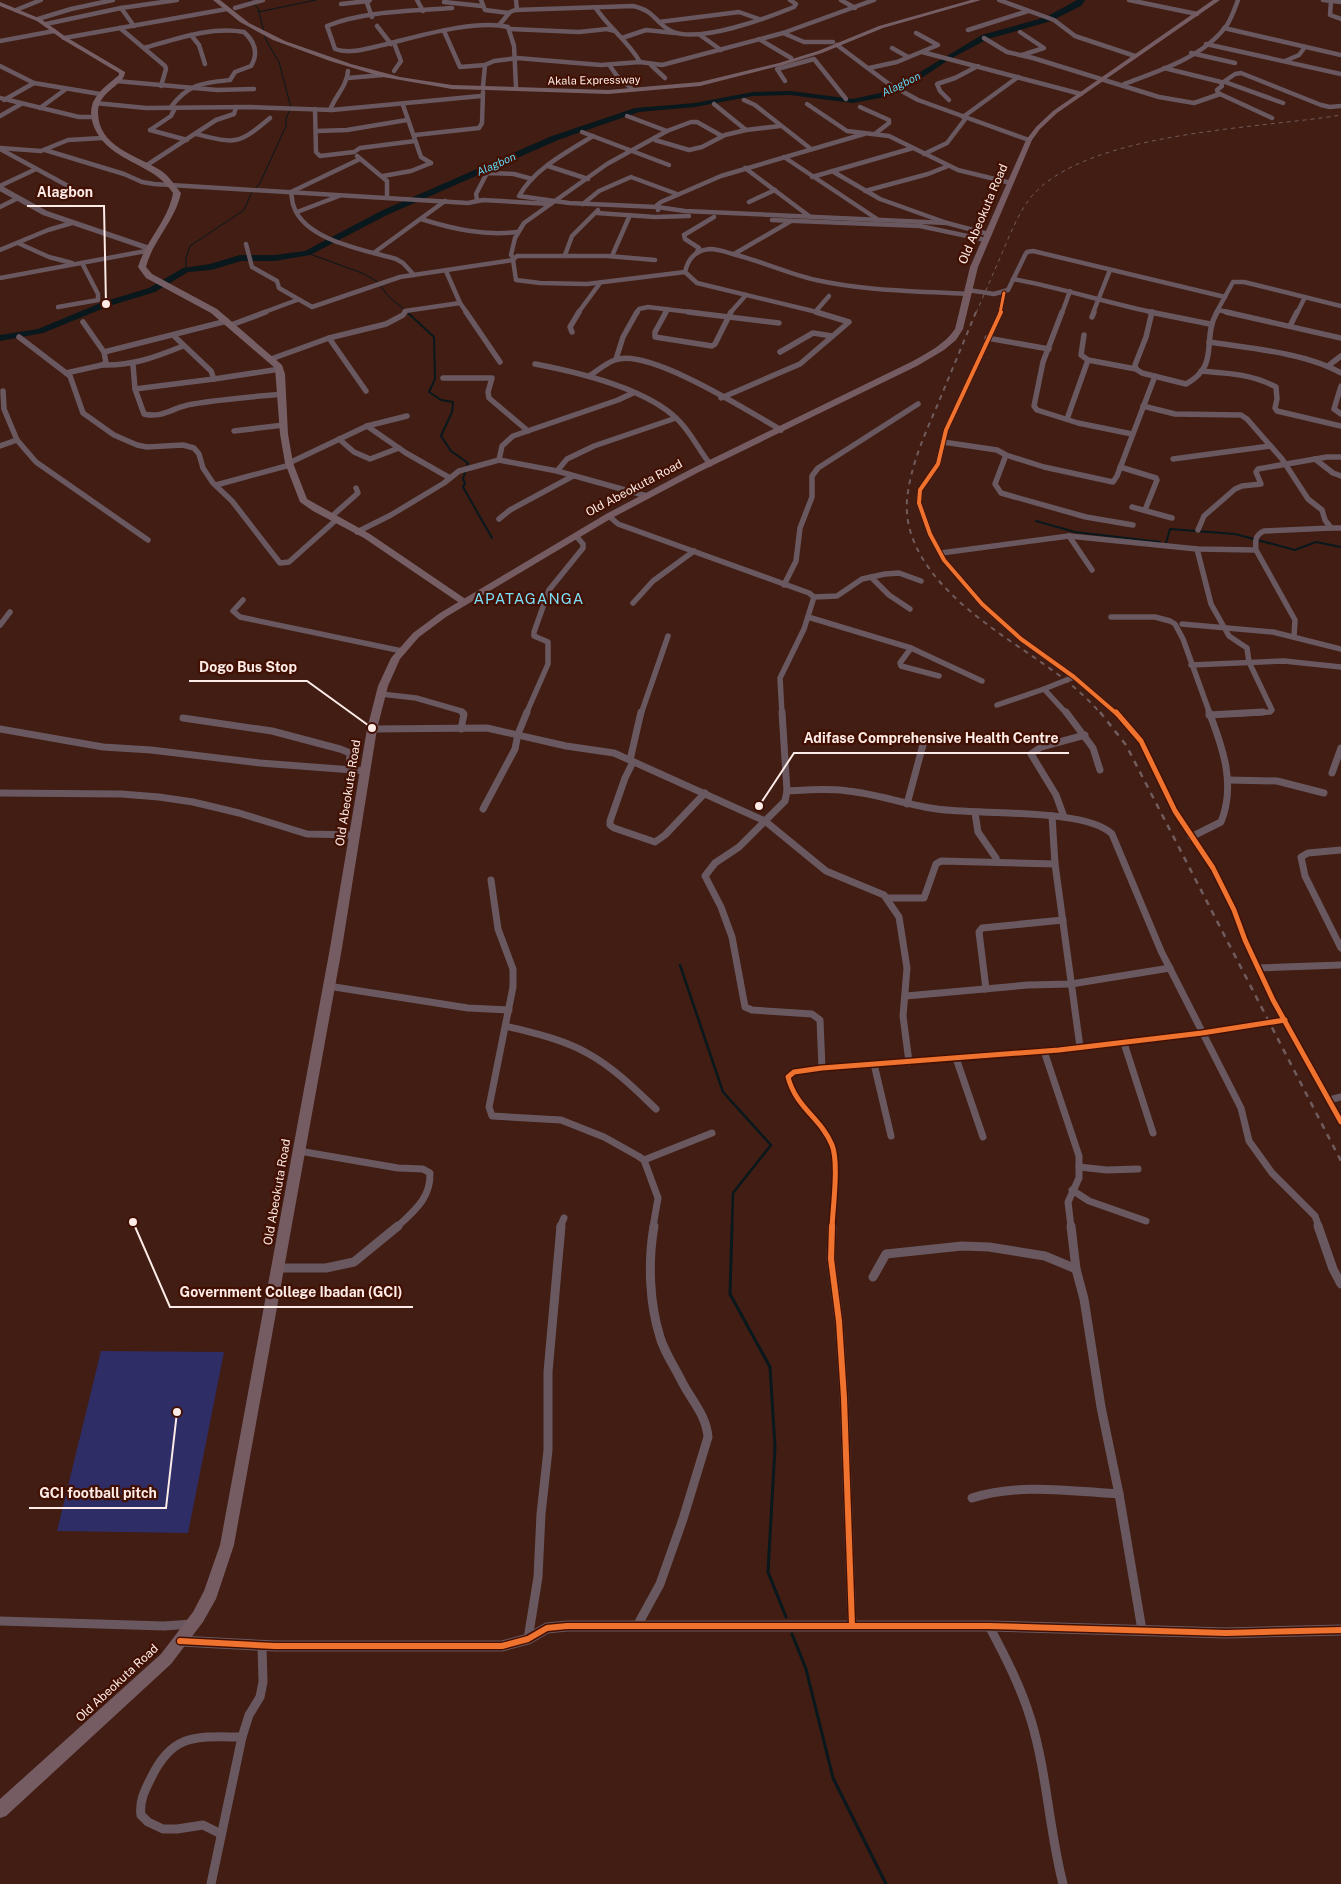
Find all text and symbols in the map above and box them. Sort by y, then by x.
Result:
water label: Alagbon [880,69,922,99]
street label: Akala Expressway [547,73,641,87]
water label: Alagbon [475,150,517,178]
street label: Old Abeokuta Road [956,162,1010,266]
callout: Alagbon [27,177,104,206]
text: Alagbon [37,184,93,200]
street label: Old Abeokuta Road [583,457,685,519]
district label: APATAGANGA [473,590,585,607]
callout: Dogo Bus Stop [189,652,307,681]
text: Dogo Bus Stop [199,659,297,675]
callout: Adifase Comprehensive Health Centre [794,724,1069,753]
text: Adifase Comprehensive Health Centre [803,730,1059,746]
street label: Old Abeokuta Road [333,739,363,847]
street label: Old Abeokuta Road [261,1138,293,1246]
callout: Government College Ibadan (GCI) [170,1278,413,1307]
text: Government College Ibadan (GCI) [180,1284,402,1300]
callout: GCI football pitch [29,1479,166,1508]
text: GCI football pitch [39,1485,157,1501]
street label: Old Abeokuta Road [73,1641,161,1725]

